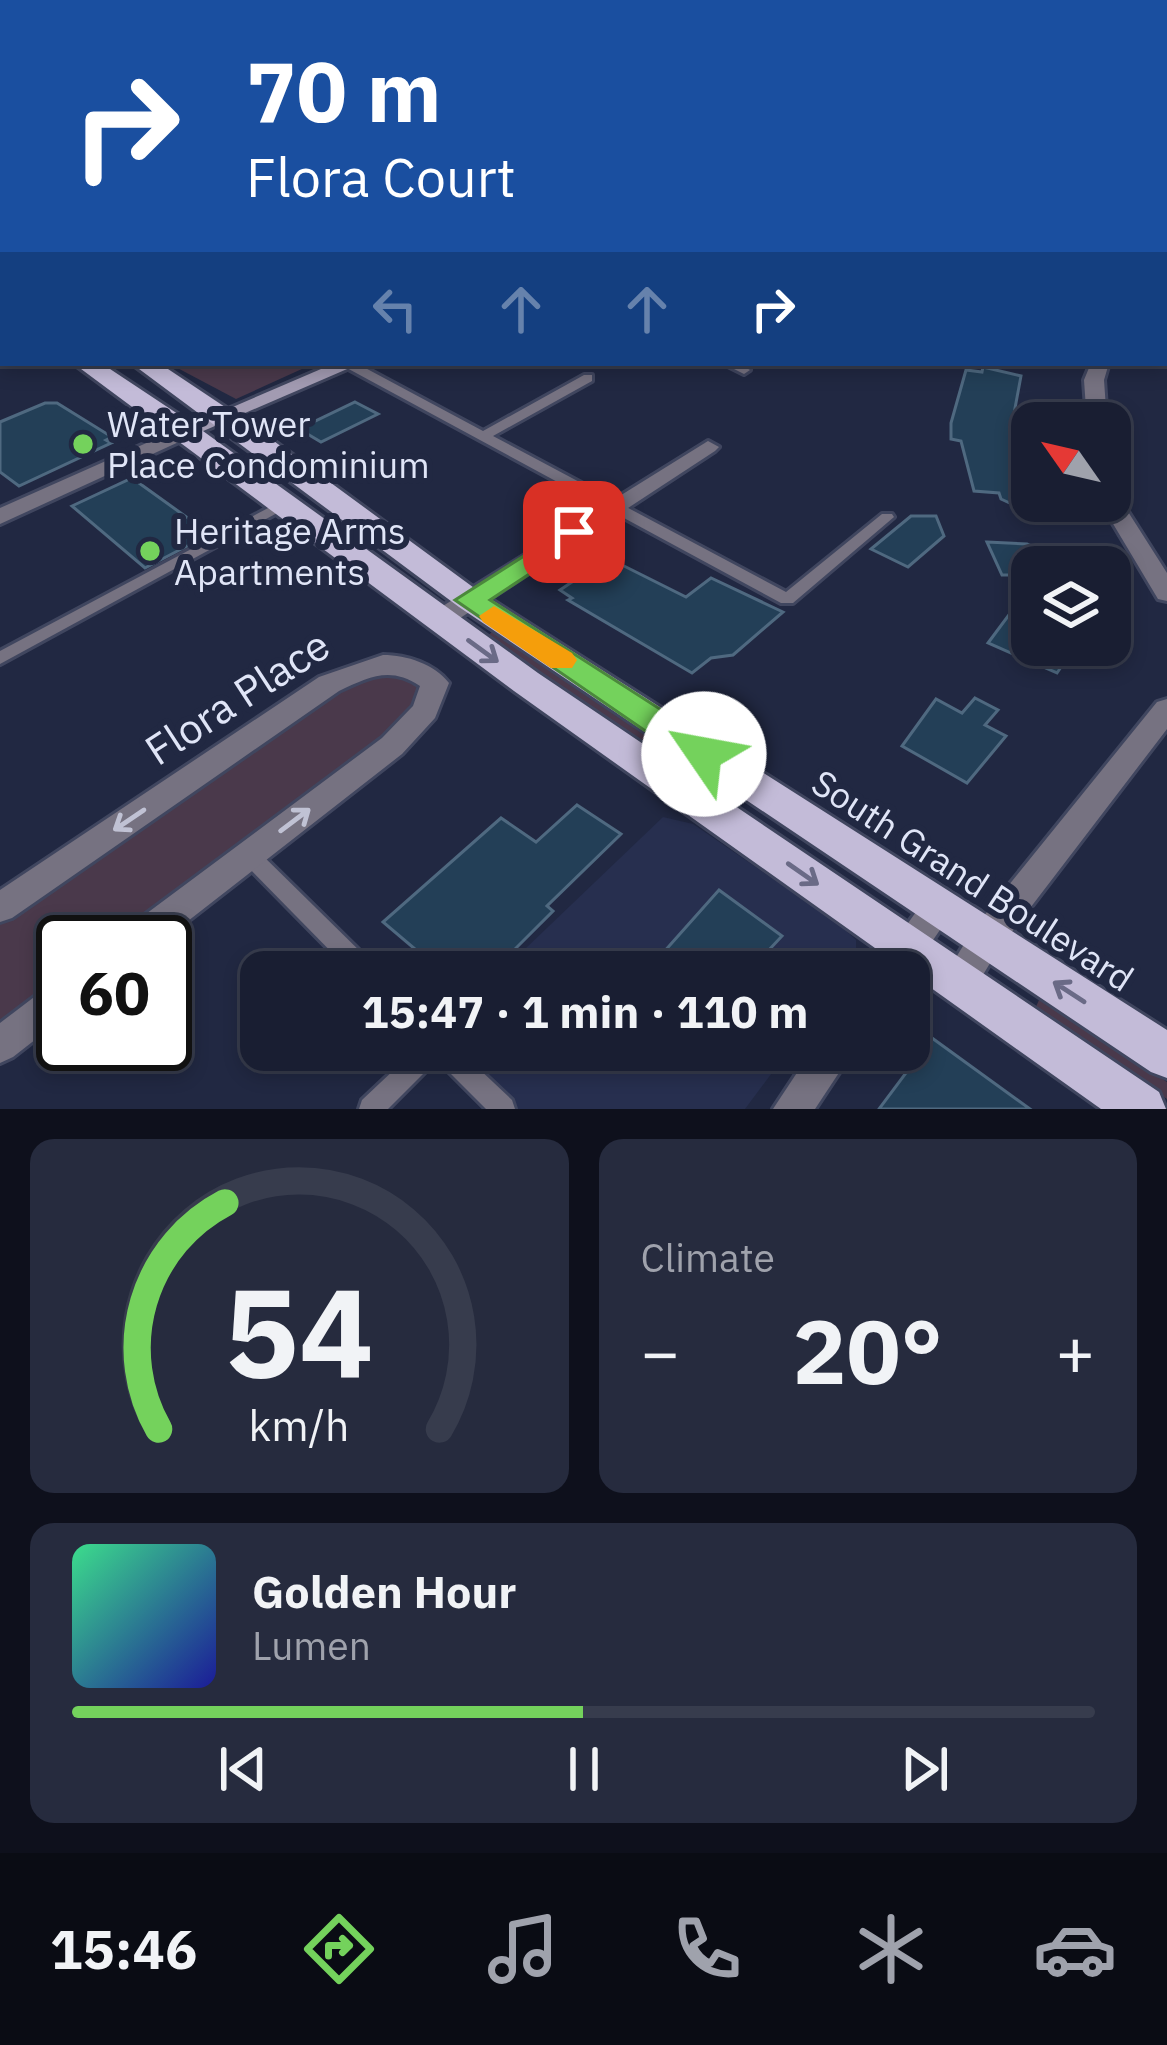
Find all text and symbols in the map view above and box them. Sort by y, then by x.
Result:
text: 70 m [246,36,442,145]
icon: right [48,48,204,204]
text: Flora Court [246,142,516,212]
icon: left [362,276,428,342]
icon: ahead [488,276,554,342]
icon: ahead [614,276,680,342]
icon: right [740,276,806,342]
place label: Water Tower Place Condominium [107,400,430,488]
north arrow [1011,402,1131,522]
map controls [1011,402,1131,666]
marker: Water Tower Place Condominium [70,431,96,457]
pin [523,481,625,583]
icon: arrive [541,499,607,565]
place label: Heritage Arms Apartments [174,507,406,595]
marker: Heritage Arms Apartments [137,538,163,564]
button: layers [1011,546,1131,666]
street label: Flora Place [134,617,340,777]
one-way arrow [466,638,499,664]
position arrow [641,691,767,817]
street label: South Grand Boulevard [803,758,1143,1002]
one-way arrow [113,807,147,832]
one-way arrow [278,808,311,833]
one-way arrow [786,861,819,886]
speed limit sign: 60 [36,915,192,1071]
one-way arrow [1052,980,1086,1005]
text: 15:47 · 1 min · 110 m [362,982,808,1040]
text: Climate [641,1232,775,1283]
text: 54 [224,1250,374,1412]
text: 20° [793,1292,943,1409]
text: − [641,1308,680,1394]
text: + [1055,1308,1095,1394]
text: km/h [249,1397,350,1453]
text: Golden Hour [252,1562,516,1620]
text: Lumen [252,1620,371,1671]
icon: previous [210,1736,276,1802]
icon: pause [551,1736,617,1802]
icon: next [892,1736,958,1802]
icon: directions [297,1907,381,1991]
icon: music [481,1907,565,1991]
icon: phone [665,1907,749,1991]
icon: climate [849,1907,933,1991]
icon: car [1033,1907,1117,1991]
text: 15:46 [50,1914,197,1984]

